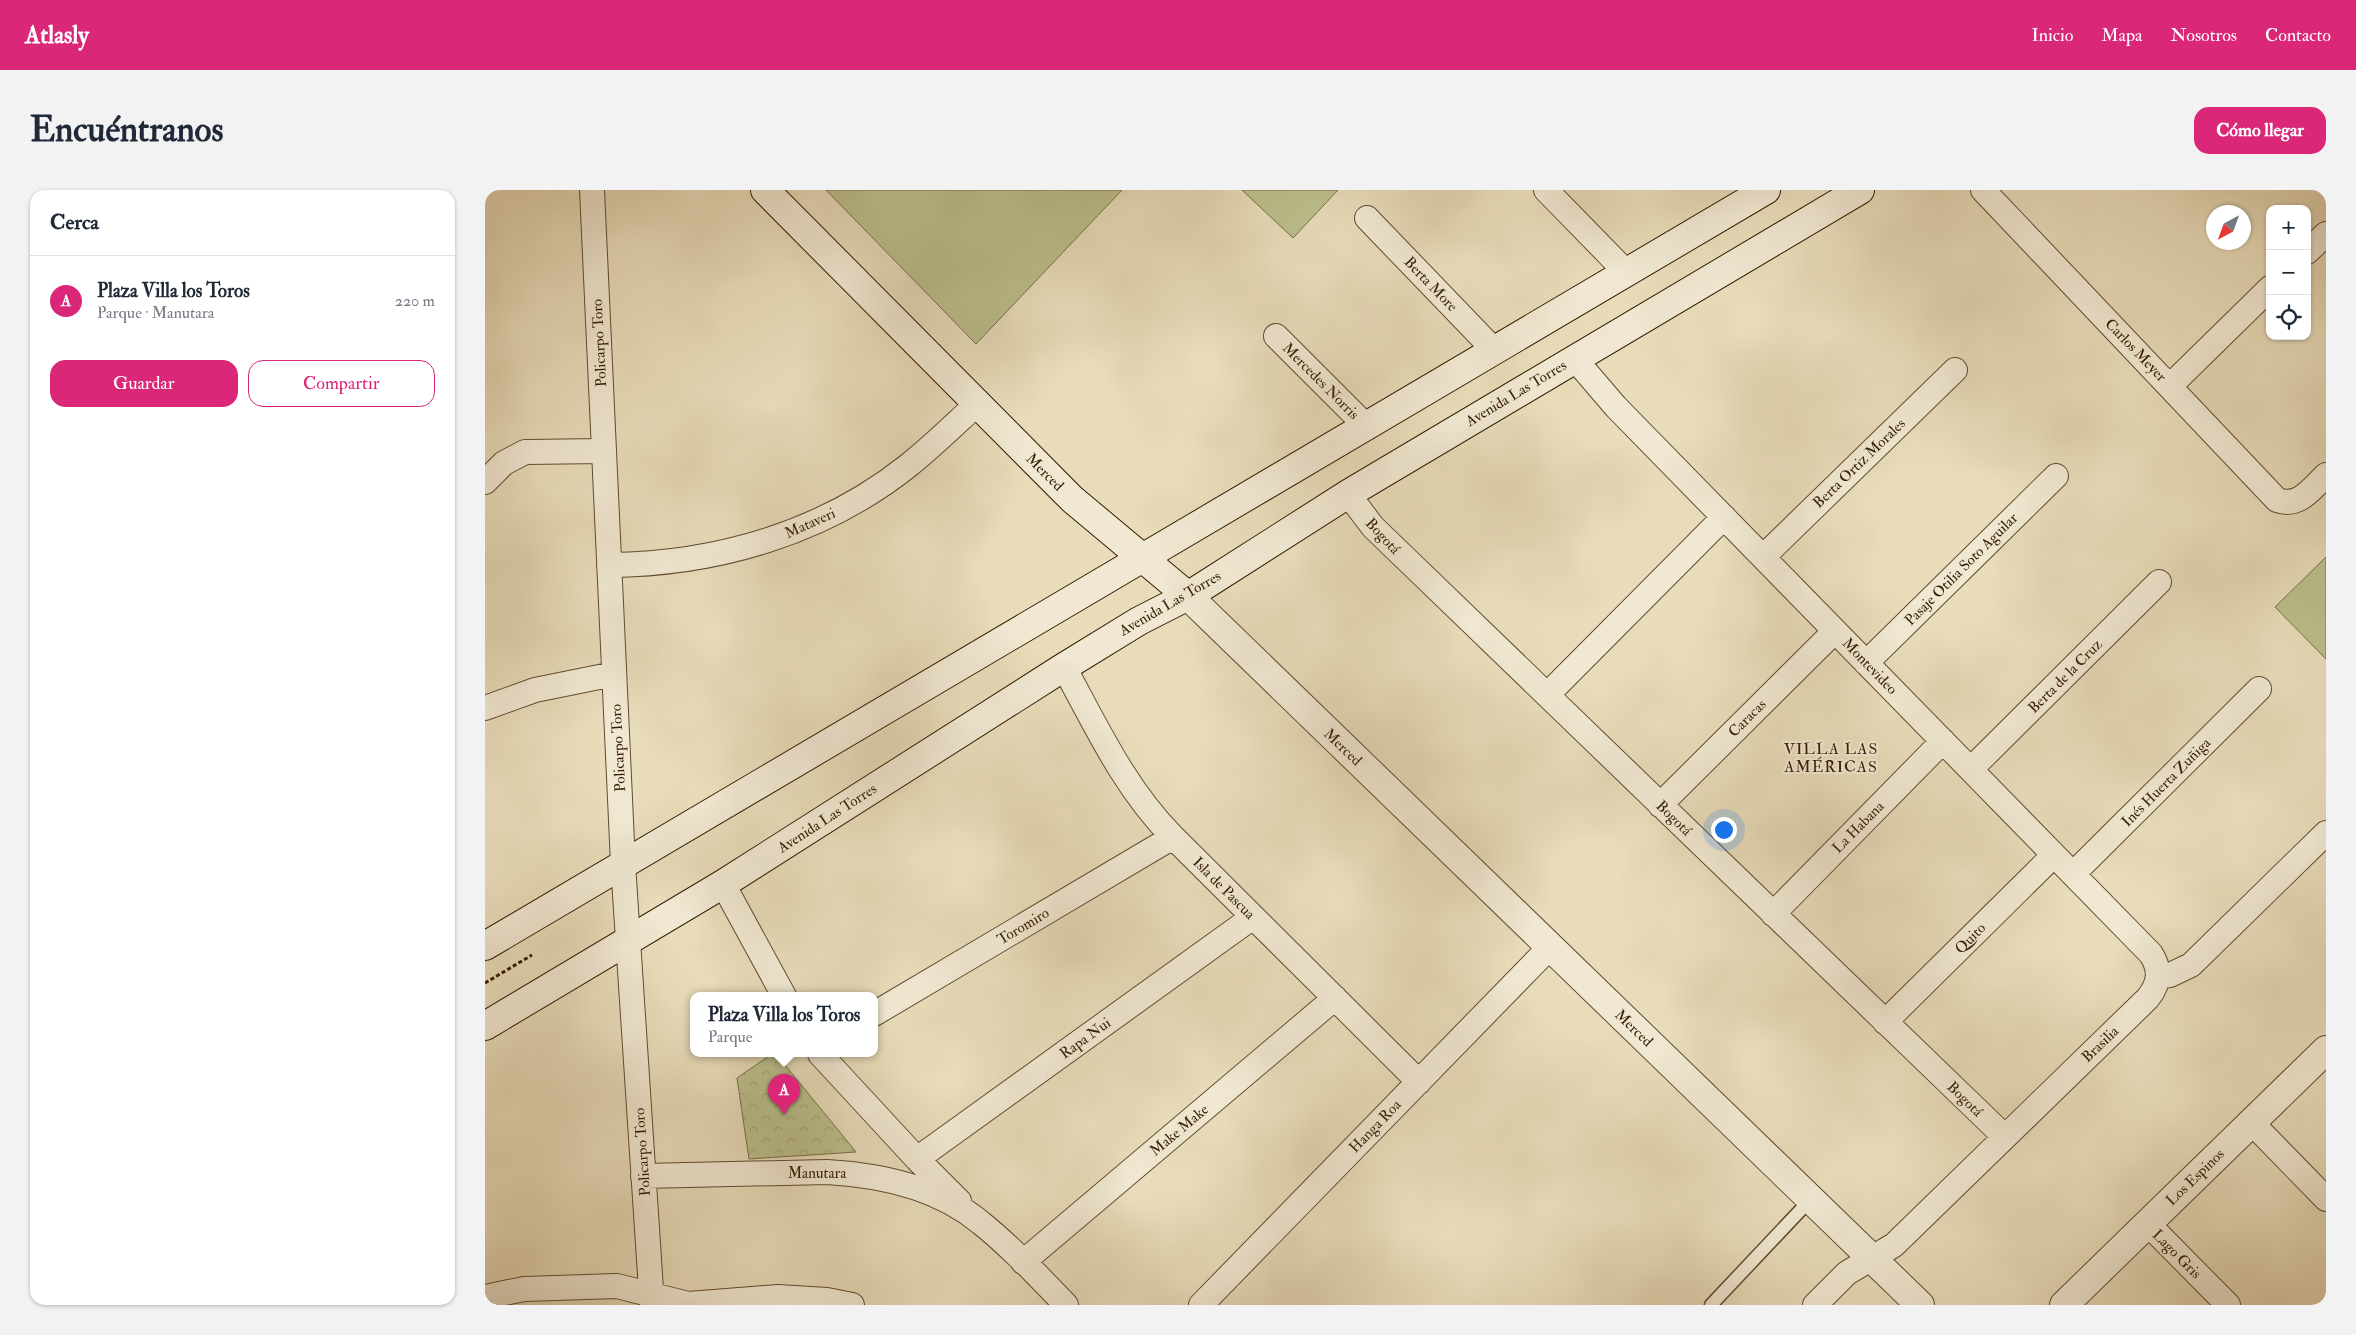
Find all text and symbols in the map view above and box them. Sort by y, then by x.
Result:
text: Atlasly [25,20,89,51]
text: Inicio [2031,24,2073,47]
text: Mapa [2101,24,2143,47]
text: Nosotros [2171,24,2237,47]
text: Contacto [2265,24,2331,47]
button: Cómo llegar [2194,107,2326,154]
text: Encuéntranos [30,108,223,152]
north arrow [2206,205,2251,250]
map controls [2266,205,2311,340]
button: + [2266,205,2311,250]
text: Cerca [50,209,99,236]
button: − [2266,250,2311,295]
street label: Berta More [1400,253,1461,316]
text: Plaza Villa los Toros [97,279,250,303]
text: A [61,291,71,311]
text: 220 m [395,291,435,311]
button: locate [2266,295,2311,340]
street label: Policarpo Toro [588,298,612,388]
text: Parque · Manutara [97,303,214,323]
street label: Carlos Meyer [2101,315,2171,386]
street label: Mercedes Norris [1278,339,1363,424]
street label: Avenida Las Torres [1461,356,1570,432]
button: Guardar [50,360,238,407]
button: Compartir [248,360,435,407]
street label: Berta Ortiz Morales [1809,414,1910,512]
street label: Merced [1022,449,1068,496]
street label: Mataveri [782,504,839,543]
street label: Pasaje Otilia Soto Aguilar [1901,509,2022,630]
street label: Bogotá [1361,514,1405,559]
street label: Avenida Las Torres [1115,567,1225,641]
street label: Montevideo [1838,634,1901,699]
street label: Berta de la Cruz [2024,635,2106,717]
street label: Caracas [1724,695,1770,741]
street label: Policarpo Toro [607,703,631,793]
street label: Merced [1320,725,1366,771]
street label: Inés Huerta Zuñiga [2118,733,2216,831]
district label: VILLA LAS AMÉRICAS [1783,739,1878,777]
street label: Avenida Las Torres [773,779,880,858]
street label: Bogotá [1652,797,1696,841]
street label: La Habana [1828,797,1889,857]
your location [1711,817,1737,843]
street label: Isla de Pascua [1188,853,1260,924]
street label: Toromiro [994,903,1053,949]
street label: Quito [1951,919,1990,958]
popup [690,992,878,1057]
text: Plaza Villa los Toros [708,1003,860,1027]
street label: Merced [1611,1006,1657,1052]
street label: Rapa Nui [1056,1013,1115,1064]
street label: Brasilia [2078,1021,2124,1067]
text: Parque [708,1027,753,1047]
pin: A [768,1074,800,1115]
street label: Bogotá [1943,1078,1987,1122]
street label: Hanga Roa [1345,1095,1406,1157]
street label: Make Make [1146,1100,1213,1160]
street label: Policarpo Toro [630,1107,656,1197]
street label: Los Espinos [2162,1145,2229,1211]
street label: Manutara [788,1164,847,1183]
street label: Lago Gris [2148,1226,2205,1283]

